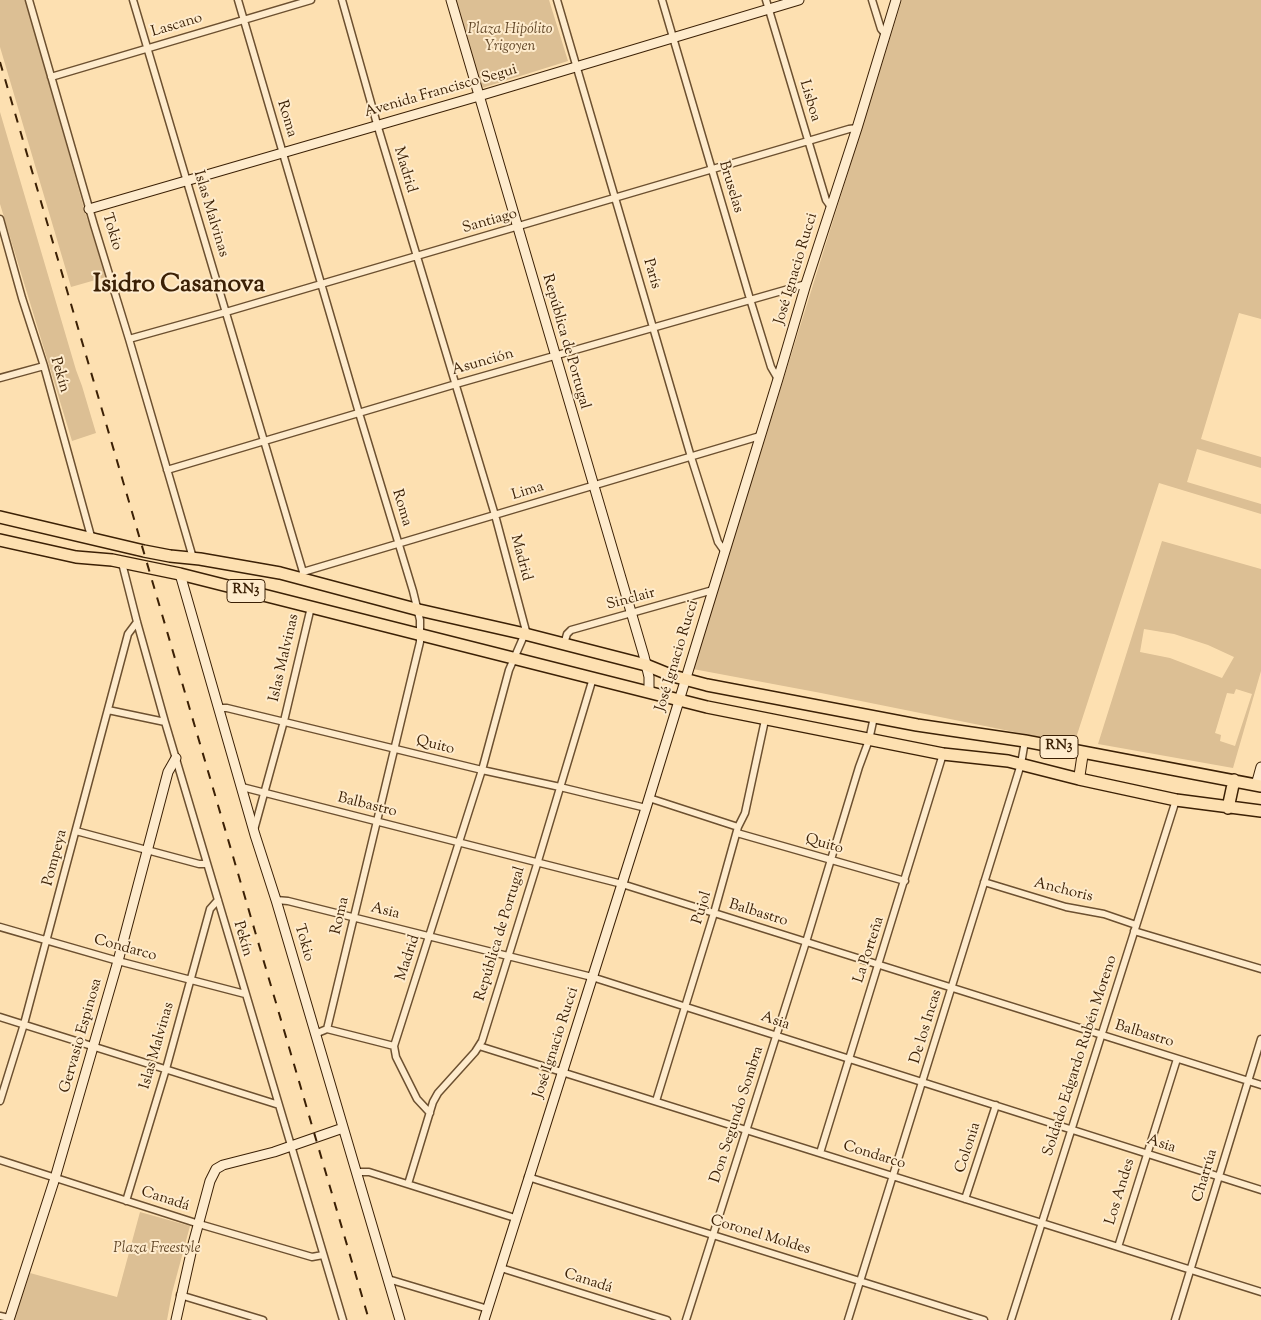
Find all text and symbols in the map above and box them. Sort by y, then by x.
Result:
street label: Lascano [149,10,205,42]
park label: Plaza Hipólito Yrigoyen [468,21,552,56]
street label: Avenida Francisco Segui [363,62,519,122]
street label: Lisboa [794,78,824,124]
street label: Roma [272,98,300,140]
street label: Madrid [389,145,419,195]
street label: Bruselas [714,159,746,215]
street label: Islas Malvinas [188,169,232,259]
street label: Santiago [461,206,519,238]
street label: Tokio [97,211,125,253]
street label: José Ignacio Rucci [771,211,823,327]
street label: París [638,257,664,291]
district label: Isidro Casanova [93,272,265,302]
street label: República de Portugal [537,272,593,412]
street label: Asunción [450,346,516,380]
street label: Pekín [45,355,73,395]
street label: Lima [510,479,546,505]
street label: Roma [387,487,415,529]
street label: Madrid [505,533,535,583]
road number: RN3 [227,580,265,602]
street label: Sinclair [605,585,657,615]
street label: José Ignacio Rucci [652,598,704,714]
street label: Islas Malvinas [266,612,304,704]
street label: Quito [414,733,456,759]
road number: RN3 [1040,736,1078,759]
street label: Balbastro [335,790,399,822]
street label: Pompeya [40,828,72,888]
street label: Quito [803,831,845,859]
street label: República de Portugal [472,865,530,1003]
street label: Anchoris [1032,875,1094,907]
street label: Pujol [690,889,716,927]
street label: Roma [328,896,354,936]
street label: Balbastro [726,897,790,931]
street label: Asia [369,900,401,924]
street label: La Porteña [851,915,889,985]
street label: Pekín [228,919,256,959]
street label: Tokio [289,922,317,964]
street label: Condarco [92,932,158,966]
street label: Madrid [393,933,425,983]
street label: Soldado Edgardo Rubén Moreno [1040,953,1122,1159]
street label: Gervasio Espinosa [57,977,107,1095]
street label: José Ignacio Rucci [531,985,583,1101]
street label: De los Incas [907,988,947,1066]
street label: Islas Malvinas [137,1000,179,1092]
street label: Asia [758,1009,792,1035]
street label: Balbastro [1112,1018,1176,1052]
street label: Don Segundo Sombra [707,1044,769,1186]
street label: Colonia [952,1120,986,1176]
street label: Asia [1144,1132,1178,1158]
street label: Condarco [841,1138,907,1174]
street label: Charrúa [1189,1147,1223,1205]
street label: Los Andes [1102,1157,1140,1227]
street label: Canadá [139,1184,191,1216]
street label: Coronel Moldes [708,1212,812,1260]
park label: Plaza Freestyle [113,1240,201,1258]
street label: Canadá [562,1266,614,1298]

